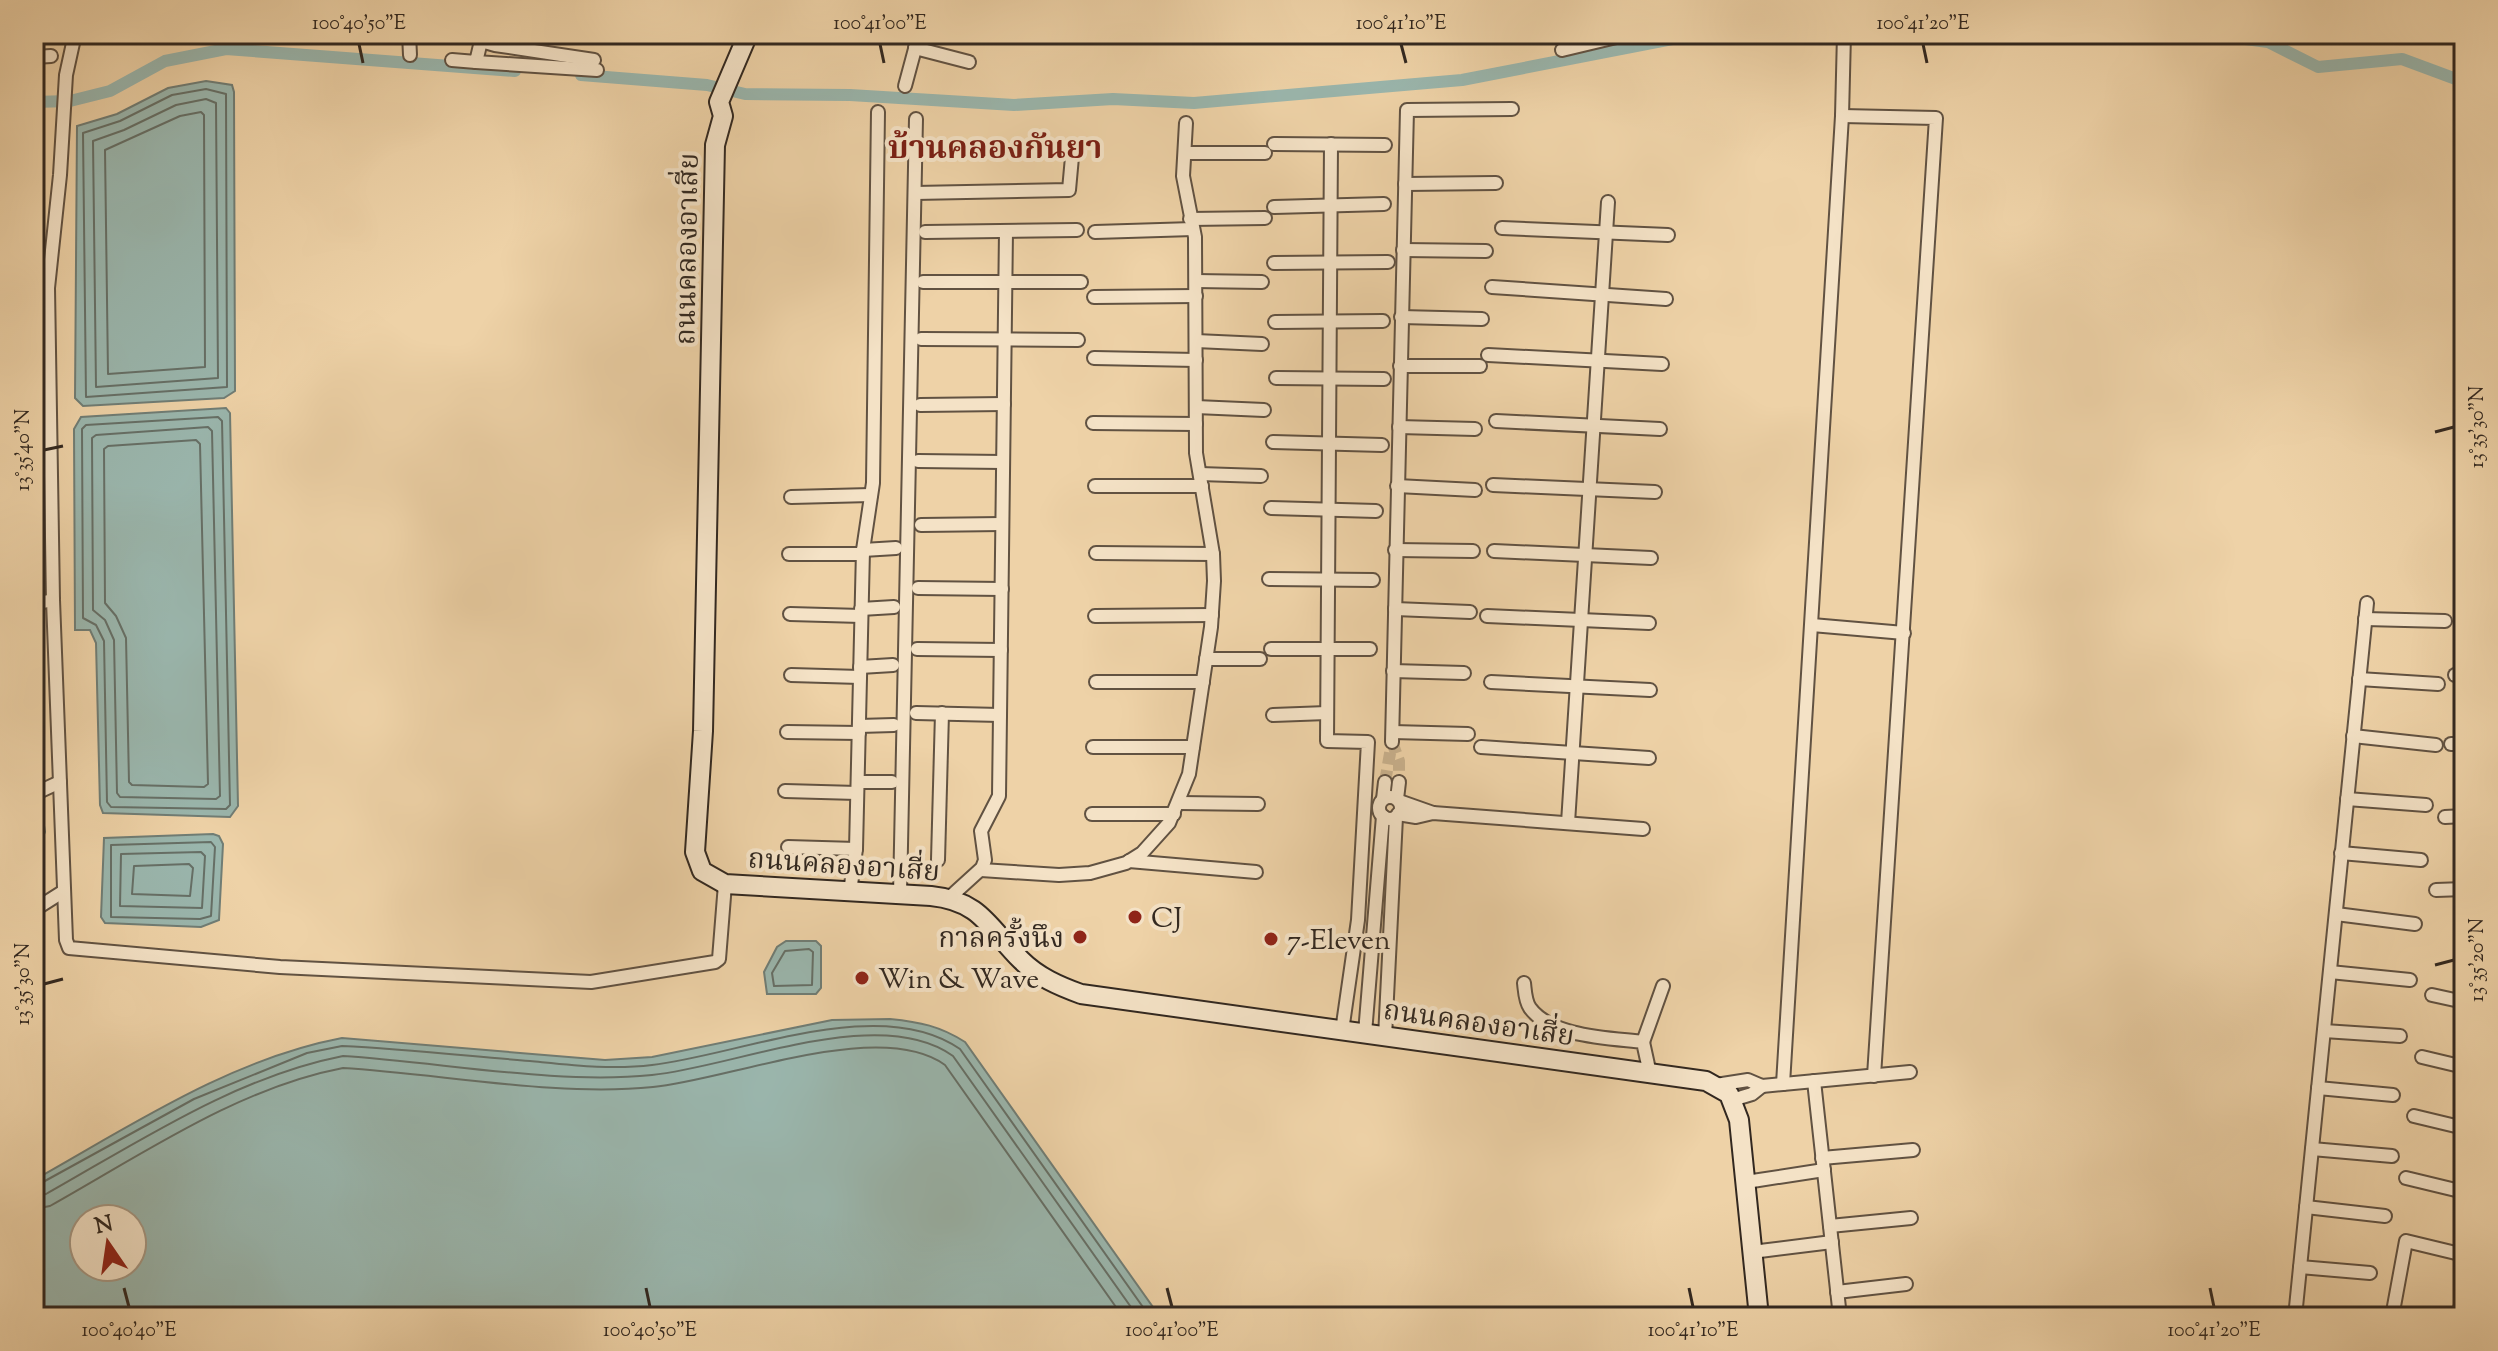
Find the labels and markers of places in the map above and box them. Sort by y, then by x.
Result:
place label: CJ [1151,900,1182,940]
marker: CJ [1126,908,1144,926]
place label: กาลครั้งนึง [938,917,1064,960]
place label: 7-Eleven [1287,922,1391,962]
marker: กาลครั้งนึง [1071,928,1089,946]
marker: 7-Eleven [1262,930,1280,948]
place label: Win & Wave [878,961,1039,1001]
marker: Win & Wave [853,969,871,987]

